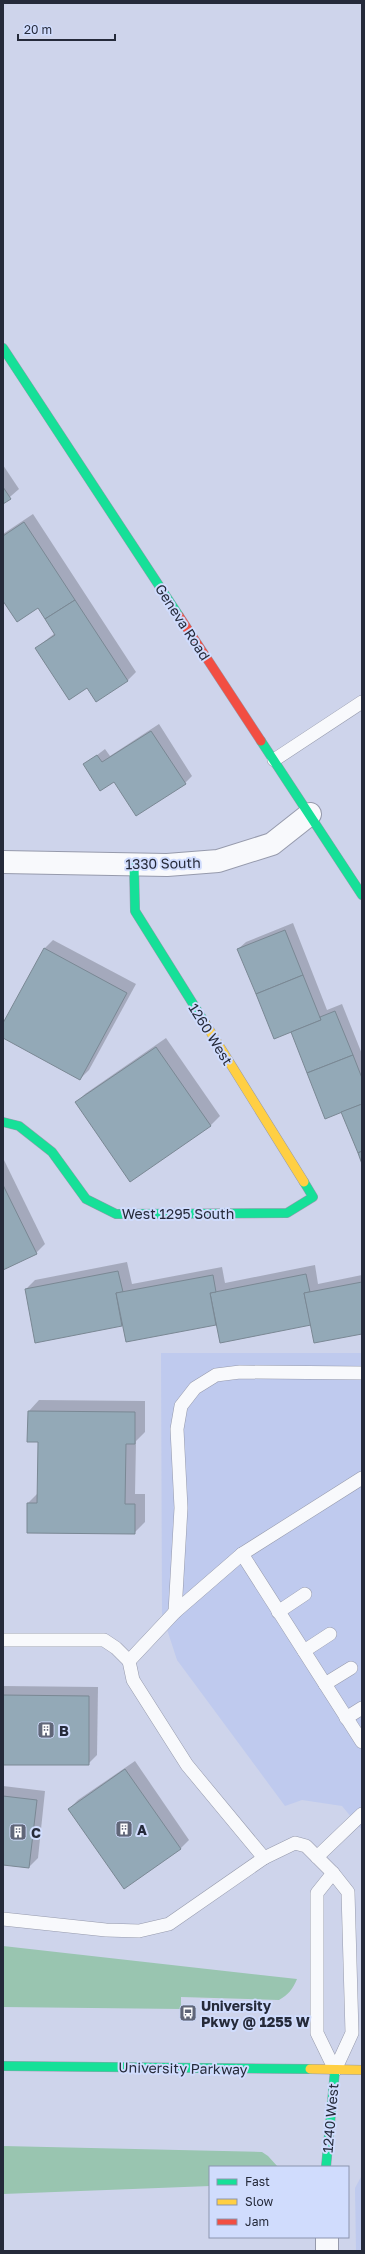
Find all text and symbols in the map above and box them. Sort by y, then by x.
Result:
scale bar [18,16,115,42]
text: 20 m [24,22,52,37]
street label: Geneva Road [152,581,214,663]
street label: 1330 South [125,854,201,872]
street label: 1260 West [185,1000,237,1068]
street label: West 1295 South [122,1205,234,1222]
building icon: B [36,1720,56,1740]
place label: B [59,1722,69,1739]
building icon: A [114,1819,134,1839]
place label: A [137,1821,147,1838]
building icon: C [8,1822,28,1842]
place label: C [31,1824,41,1841]
place label: University Pkwy @ 1255 W [201,1997,310,2030]
bus stop icon: University Pkwy @ 1255 W [178,2003,198,2023]
street label: University Parkway [118,2058,248,2078]
street label: 1240 West [318,2083,342,2153]
legend [209,2166,349,2238]
text: Fast [245,2174,270,2189]
text: Slow [245,2194,273,2209]
text: Jam [245,2214,269,2229]

